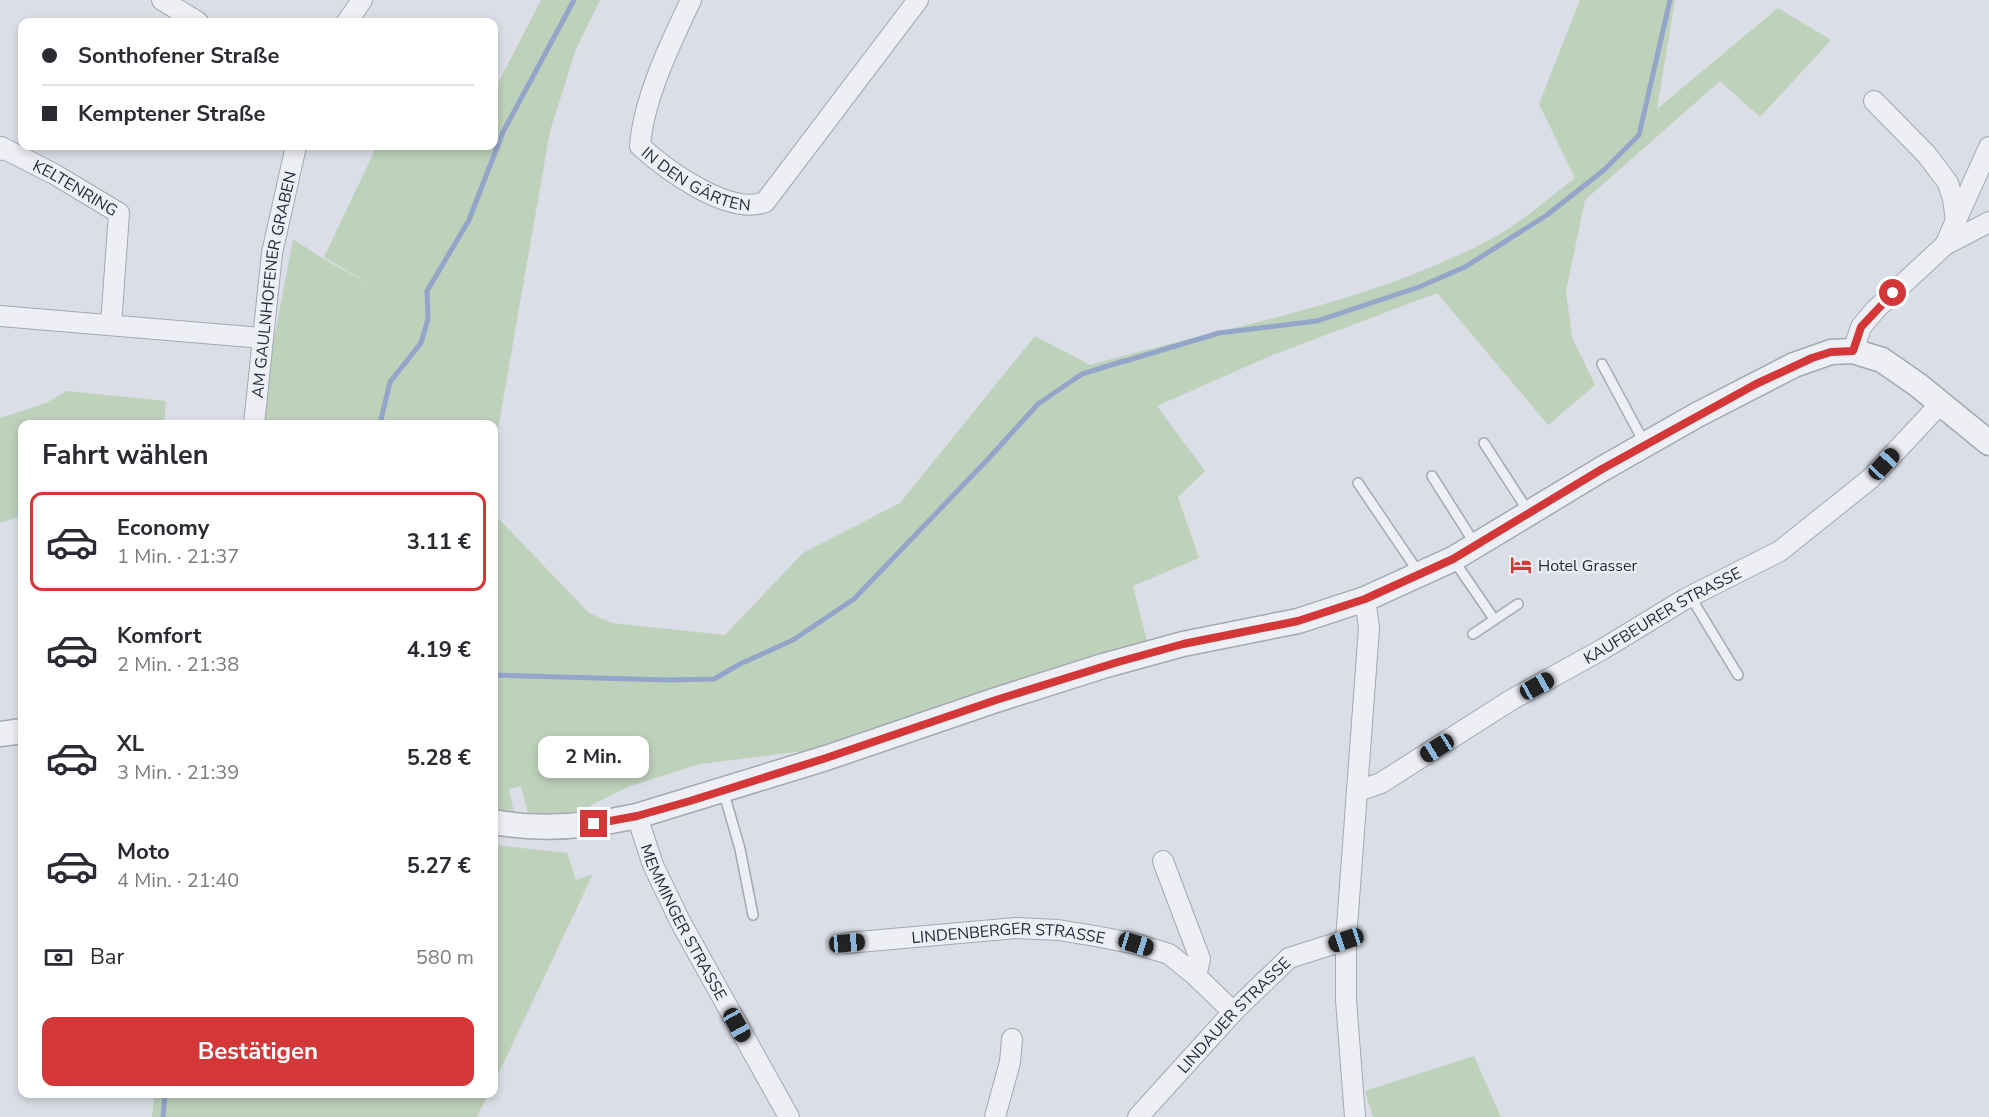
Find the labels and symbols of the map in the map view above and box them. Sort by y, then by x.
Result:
street label: IN DEN GÄRTEN [636,142,752,217]
street label: KELTENRING [29,155,122,222]
street label: AM GAULNHOFENER GRABEN [247,169,302,399]
route start [1879,279,1906,306]
car [1865,445,1903,483]
hotel icon: Hotel Grasser [1509,553,1533,577]
place label: Hotel Grasser [1538,555,1638,577]
street label: KAUFBEURER STRASSE [1580,562,1745,670]
car [1517,669,1557,703]
car [1417,731,1457,765]
callout: 2 Min. [538,737,650,779]
route end [580,810,607,837]
street label: MEMMINGER STRASSE [635,841,732,1004]
street label: LINDENBERGER STRASSE [911,918,1107,950]
car [1326,926,1366,954]
car [1116,930,1156,958]
car [828,932,866,954]
street label: LINDAUER STRASSE [1173,952,1296,1078]
car [720,1005,754,1045]

